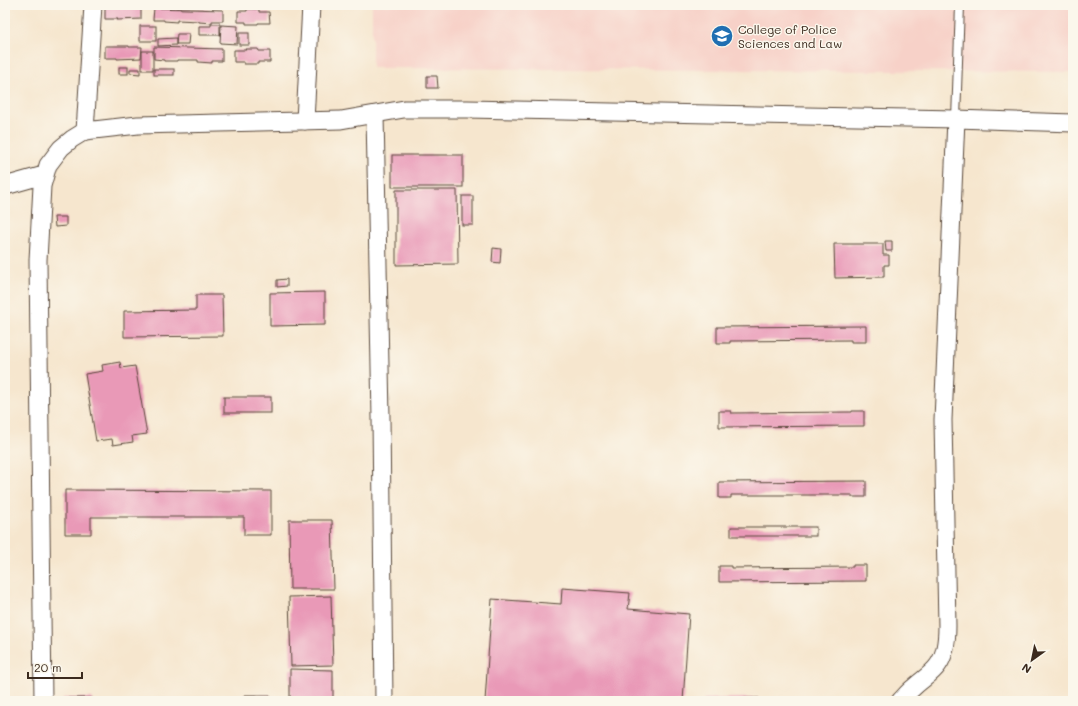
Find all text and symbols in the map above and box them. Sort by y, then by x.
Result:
place label: College of Police Sciences and Law [738,21,842,51]
school or university icon: College of Police Sciences and Law [709,23,735,49]
north arrow [1012,640,1052,680]
scale bar [28,654,82,680]
text: 20 m [34,659,62,675]
text: N [1019,660,1034,677]

